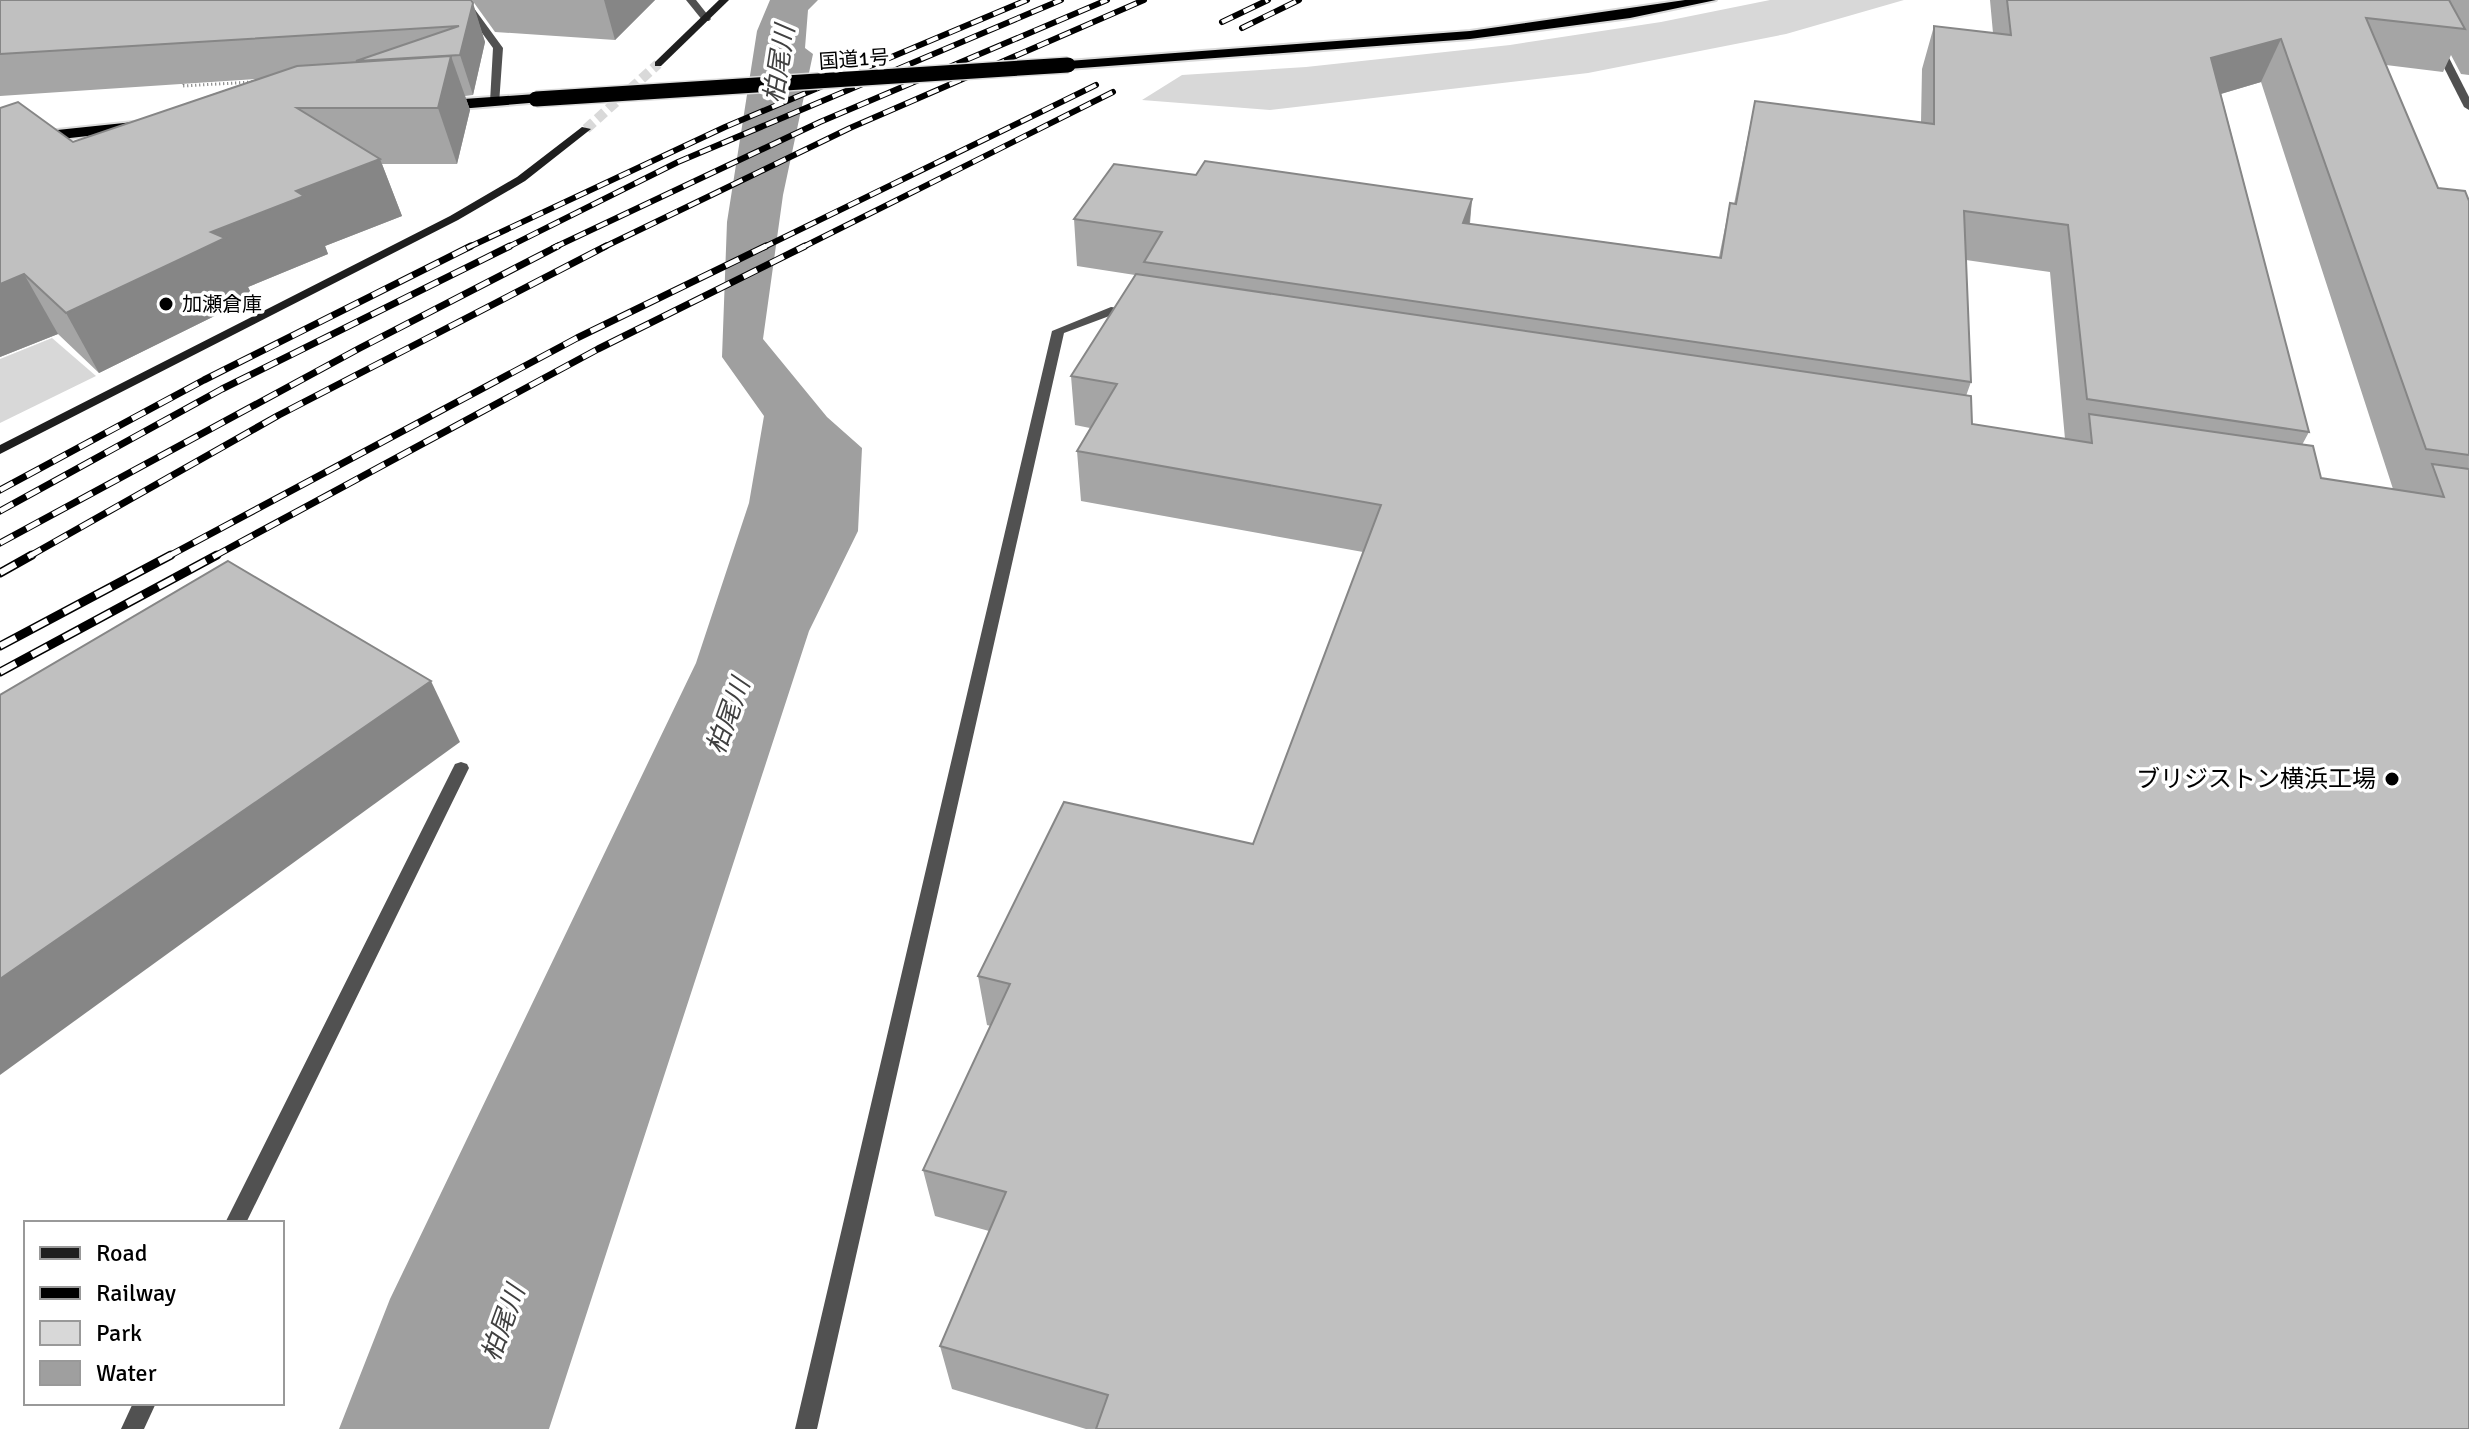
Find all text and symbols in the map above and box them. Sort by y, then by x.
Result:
water label: 柏尾川 [758,20,802,105]
street label: 国道1号 [818,45,890,74]
place label: 加瀬倉庫 [182,292,262,317]
marker: 加瀬倉庫 [157,295,175,313]
water label: 柏尾川 [701,671,758,758]
place label: ブリジストン横浜工場 [2136,764,2376,794]
marker: ブリジストン横浜工場 [2383,770,2401,788]
legend [24,1221,284,1405]
text: Road [96,1238,147,1268]
text: Railway [96,1278,176,1308]
water label: 柏尾川 [476,1278,533,1365]
text: Park [96,1318,142,1348]
text: Water [96,1358,157,1388]

